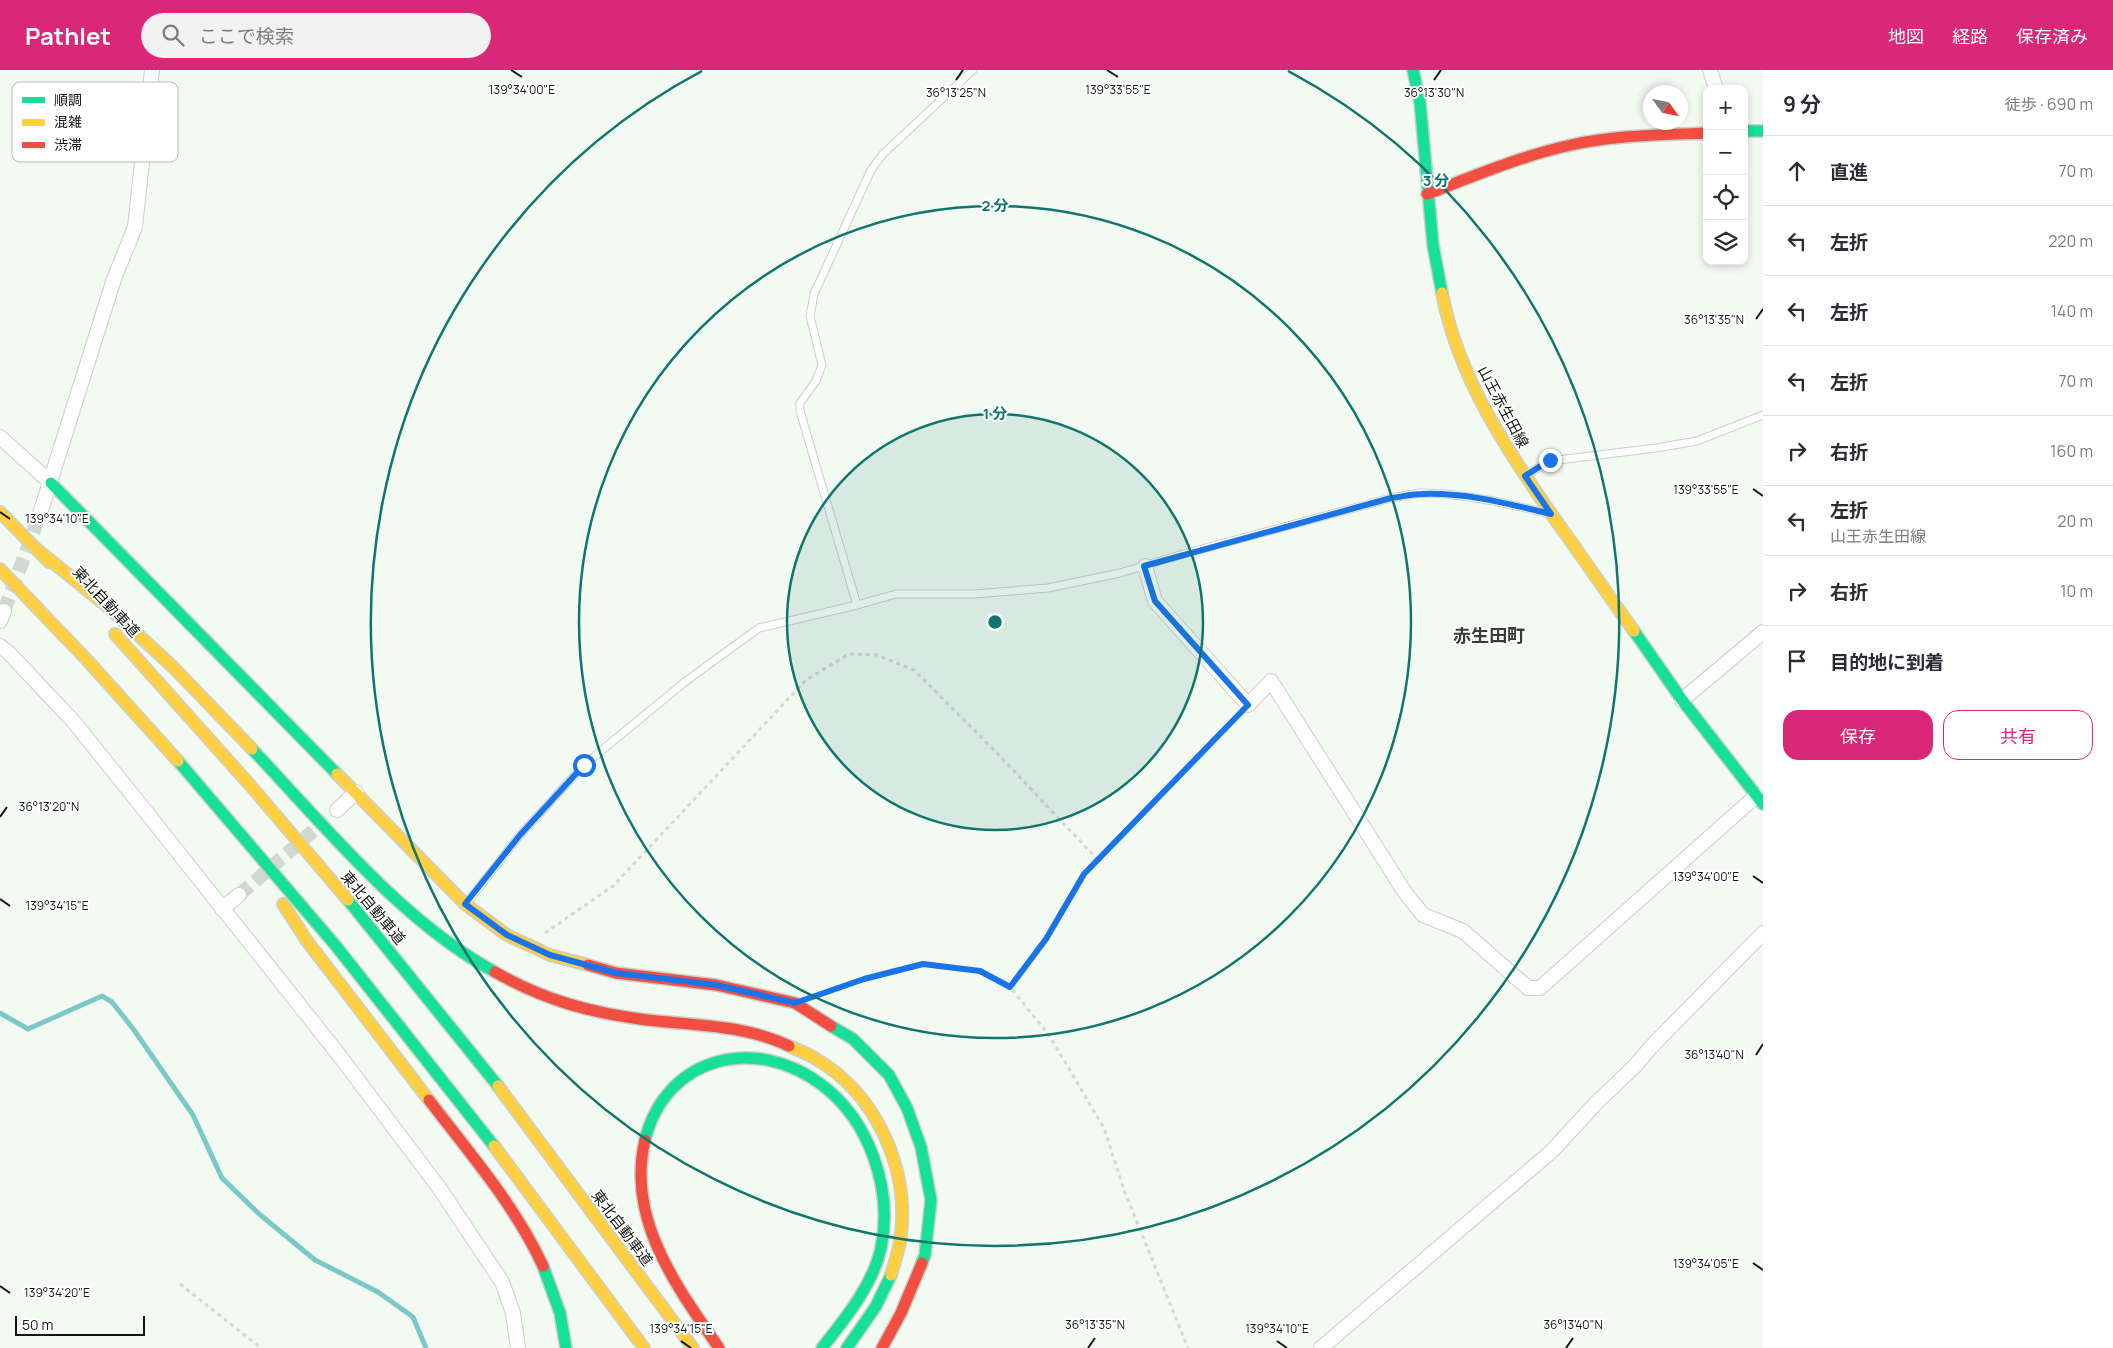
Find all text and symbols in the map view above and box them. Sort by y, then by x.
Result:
search box [141,13,491,58]
text: Pathlet [25,19,111,52]
icon: search [159,21,187,49]
text: ここで検索 [199,23,294,49]
text: 地図 [1888,24,1924,48]
text: 経路 [1952,24,1988,48]
text: 保存済み [2016,24,2088,48]
text: 139°34'00"E [489,81,555,98]
text: 139°33'55"E [1085,81,1151,98]
legend [12,82,178,162]
text: 36°13'25"N [926,84,986,101]
text: 36°13'30"N [1404,84,1464,101]
north arrow [1643,85,1688,130]
map controls [1703,85,1748,265]
button: + [1703,85,1748,130]
text: 順調 [54,90,82,109]
text: 9 分 [1783,90,1821,118]
text: 徒歩 · 690 m [2005,93,2093,115]
text: 混雑 [54,112,82,131]
button: − [1703,130,1748,175]
text: 渋滞 [54,135,82,154]
icon: ahead [1783,157,1811,185]
text: 直進 [1830,159,1868,185]
text: 70 m [2058,160,2093,182]
text: 3 分 [1423,170,1449,191]
button: locate [1703,175,1748,220]
text: 2 分 [982,195,1008,216]
button: layers [1703,220,1748,265]
icon: left [1783,227,1811,255]
text: 左折 [1830,229,1868,255]
text: 220 m [2048,230,2093,252]
icon: left [1783,297,1811,325]
text: 左折 [1830,299,1868,325]
text: 140 m [2051,300,2093,322]
text: 36°13'35"N [1684,311,1744,328]
street label: 山王赤生田線 [1473,362,1534,451]
icon: left [1783,367,1811,395]
text: 左折 [1830,369,1868,395]
text: 70 m [2058,370,2093,392]
text: 1 分 [983,403,1007,424]
icon: right [1783,437,1811,465]
text: 右折 [1830,439,1868,465]
text: 160 m [2050,440,2093,462]
route end [1539,449,1562,472]
text: 139°33'55"E [1673,481,1739,498]
text: 左折 [1830,497,1868,523]
icon: left [1783,507,1811,535]
text: 139°34'10"E [25,510,89,527]
text: 20 m [2057,510,2093,532]
text: 山王赤生田線 [1830,525,1926,547]
street label: 東北自動車道 [68,562,145,642]
icon: right [1783,577,1811,605]
text: 右折 [1830,579,1868,605]
text: 10 m [2060,580,2093,602]
centre of rings [986,613,1004,631]
district label: 赤生田町 [1453,623,1525,647]
icon: arrive [1783,647,1811,675]
text: 目的地に到着 [1830,649,1944,675]
button: 保存 [1783,710,1933,760]
button: 共有 [1943,710,2093,760]
route start [573,754,596,777]
text: 36°13'20"N [19,798,79,815]
street label: 東北自動車道 [336,866,410,949]
text: 139°34'00"E [1673,868,1739,885]
text: 139°34'15"E [25,897,89,914]
text: 36°13'40"N [1684,1046,1744,1063]
street label: 東北自動車道 [587,1185,658,1270]
text: 139°34'05"E [1673,1255,1739,1272]
text: 139°34'20"E [24,1284,90,1301]
scale bar [15,1313,145,1336]
text: 50 m [22,1315,53,1334]
text: 36°13'35"N [1065,1316,1125,1333]
text: 36°13'40"N [1543,1316,1603,1333]
text: 139°34'15"E [649,1320,713,1337]
text: 139°34'10"E [1245,1320,1309,1337]

